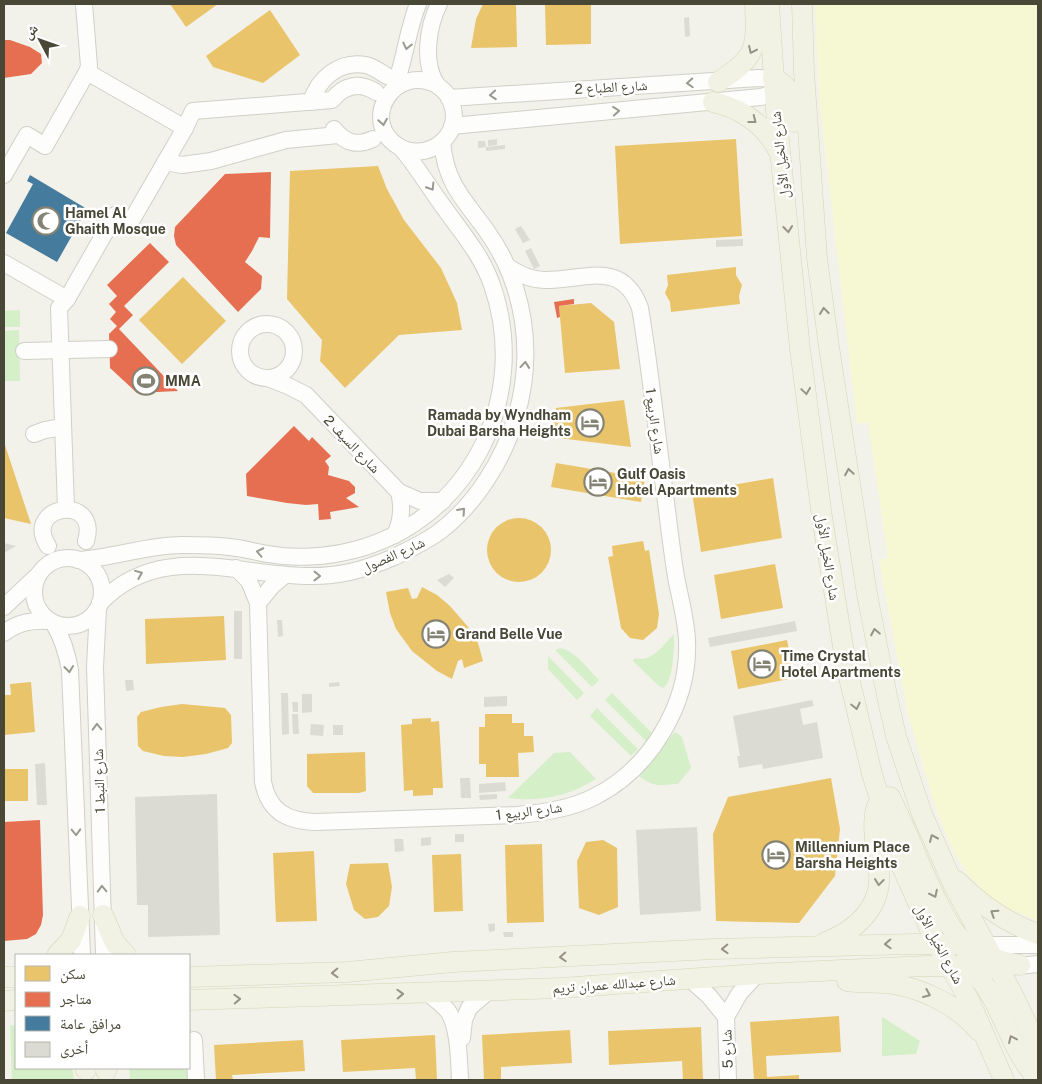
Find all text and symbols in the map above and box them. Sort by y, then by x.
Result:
north arrow [15,15,65,65]
text: ش [19,21,42,43]
one-way arrow [402,42,412,51]
one-way arrow [748,45,758,54]
street label: شارع الطباع 2 [574,77,648,99]
one-way arrow [686,78,694,89]
one-way arrow [489,89,497,100]
one-way arrow [613,106,621,117]
street label: شارع الخيل الأول [767,110,795,200]
one-way arrow [747,114,757,123]
one-way arrow [377,117,387,126]
one-way arrow [425,182,434,191]
place label: Hamel Al Ghaith Mosque [65,205,166,237]
mosque icon: Hamel Al Ghaith Mosque [31,206,61,236]
one-way arrow [782,225,793,233]
one-way arrow [819,307,830,315]
one-way arrow [519,360,530,368]
sports icon: MMA [131,366,161,396]
place label: MMA [165,373,201,389]
one-way arrow [800,386,810,395]
street label: شارع الربيع 1 [640,387,668,455]
place label: Ramada by Wyndham Dubai Barsha Heights [427,407,571,439]
hotel icon: Ramada by Wyndham Dubai Barsha Heights [575,408,605,438]
street label: شارع السيف 2 [319,412,383,478]
place label: Gulf Oasis Hotel Apartments [617,466,737,498]
hotel icon: Gulf Oasis Hotel Apartments [583,467,613,497]
one-way arrow [844,467,855,475]
one-way arrow [456,507,465,516]
street label: شارع الخيل الأول [811,512,843,602]
street label: شارع الفصول [359,534,428,578]
one-way arrow [255,547,264,558]
one-way arrow [134,570,143,581]
one-way arrow [314,571,322,581]
hotel icon: Grand Belle Vue [421,619,451,649]
place label: Grand Belle Vue [455,626,563,642]
one-way arrow [870,628,880,636]
place label: Time Crystal Hotel Apartments [781,648,901,680]
hotel icon: Time Crystal Hotel Apartments [747,649,777,679]
one-way arrow [63,666,74,674]
one-way arrow [850,702,861,711]
one-way arrow [92,722,102,730]
street label: شارع النبط 1 [90,748,110,813]
street label: شارع الربيع 1 [495,799,563,825]
one-way arrow [71,828,82,836]
one-way arrow [928,834,939,843]
place label: Millennium Place Barsha Heights [795,839,910,871]
hotel icon: Millennium Place Barsha Heights [761,840,791,870]
one-way arrow [874,878,884,886]
one-way arrow [97,885,107,892]
one-way arrow [928,889,938,898]
street label: شارع الخيل الأول [910,901,967,987]
one-way arrow [991,910,1000,919]
one-way arrow [884,939,892,950]
one-way arrow [721,944,729,954]
one-way arrow [559,952,566,962]
legend [15,954,190,1069]
text: سكن [60,965,86,984]
one-way arrow [330,967,338,978]
street label: شارع عبدالله عمران تريم [552,972,676,998]
one-way arrow [396,988,404,999]
one-way arrow [922,988,931,999]
text: متاجر [59,990,92,1008]
one-way arrow [234,994,242,1004]
text: مرافق عامة [60,1015,121,1034]
street label: شارع 5 [718,1029,738,1069]
one-way arrow [1008,1035,1018,1044]
text: أخرى [60,1040,89,1059]

